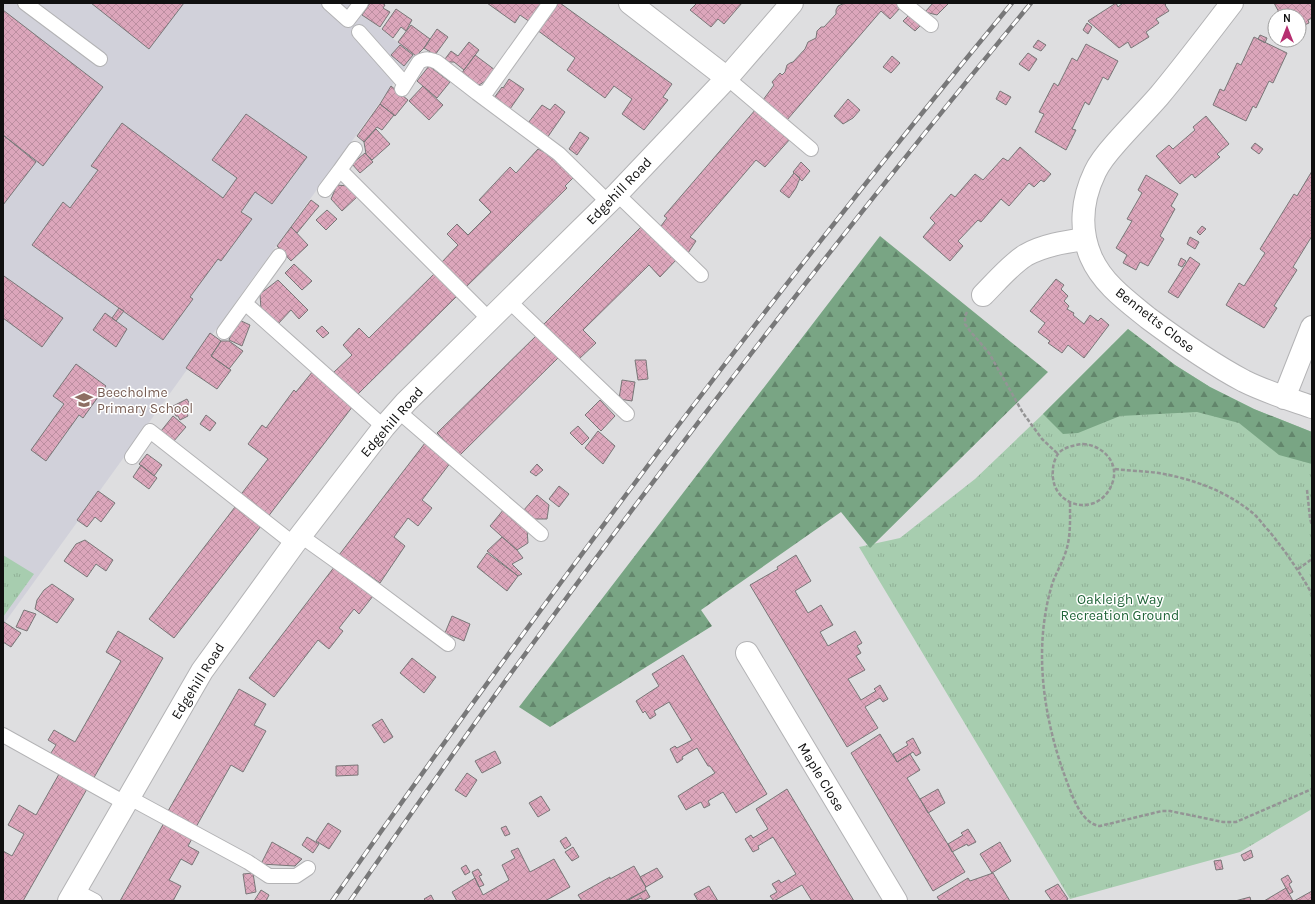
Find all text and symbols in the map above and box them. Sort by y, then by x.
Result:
north arrow [1267,8,1307,48]
text: N [1283,12,1291,25]
street label: Edgehill Road [583,154,655,228]
street label: Bennetts Close [1112,284,1198,356]
street label: Edgehill Road [357,383,427,461]
place label: Beecholme Primary School [97,384,193,417]
school or university icon: Beecholme Primary School [74,390,94,410]
park label: Oakleigh Way Recreation Ground [1061,591,1179,624]
street label: Edgehill Road [168,639,228,723]
street label: Maple Close [794,740,848,814]

